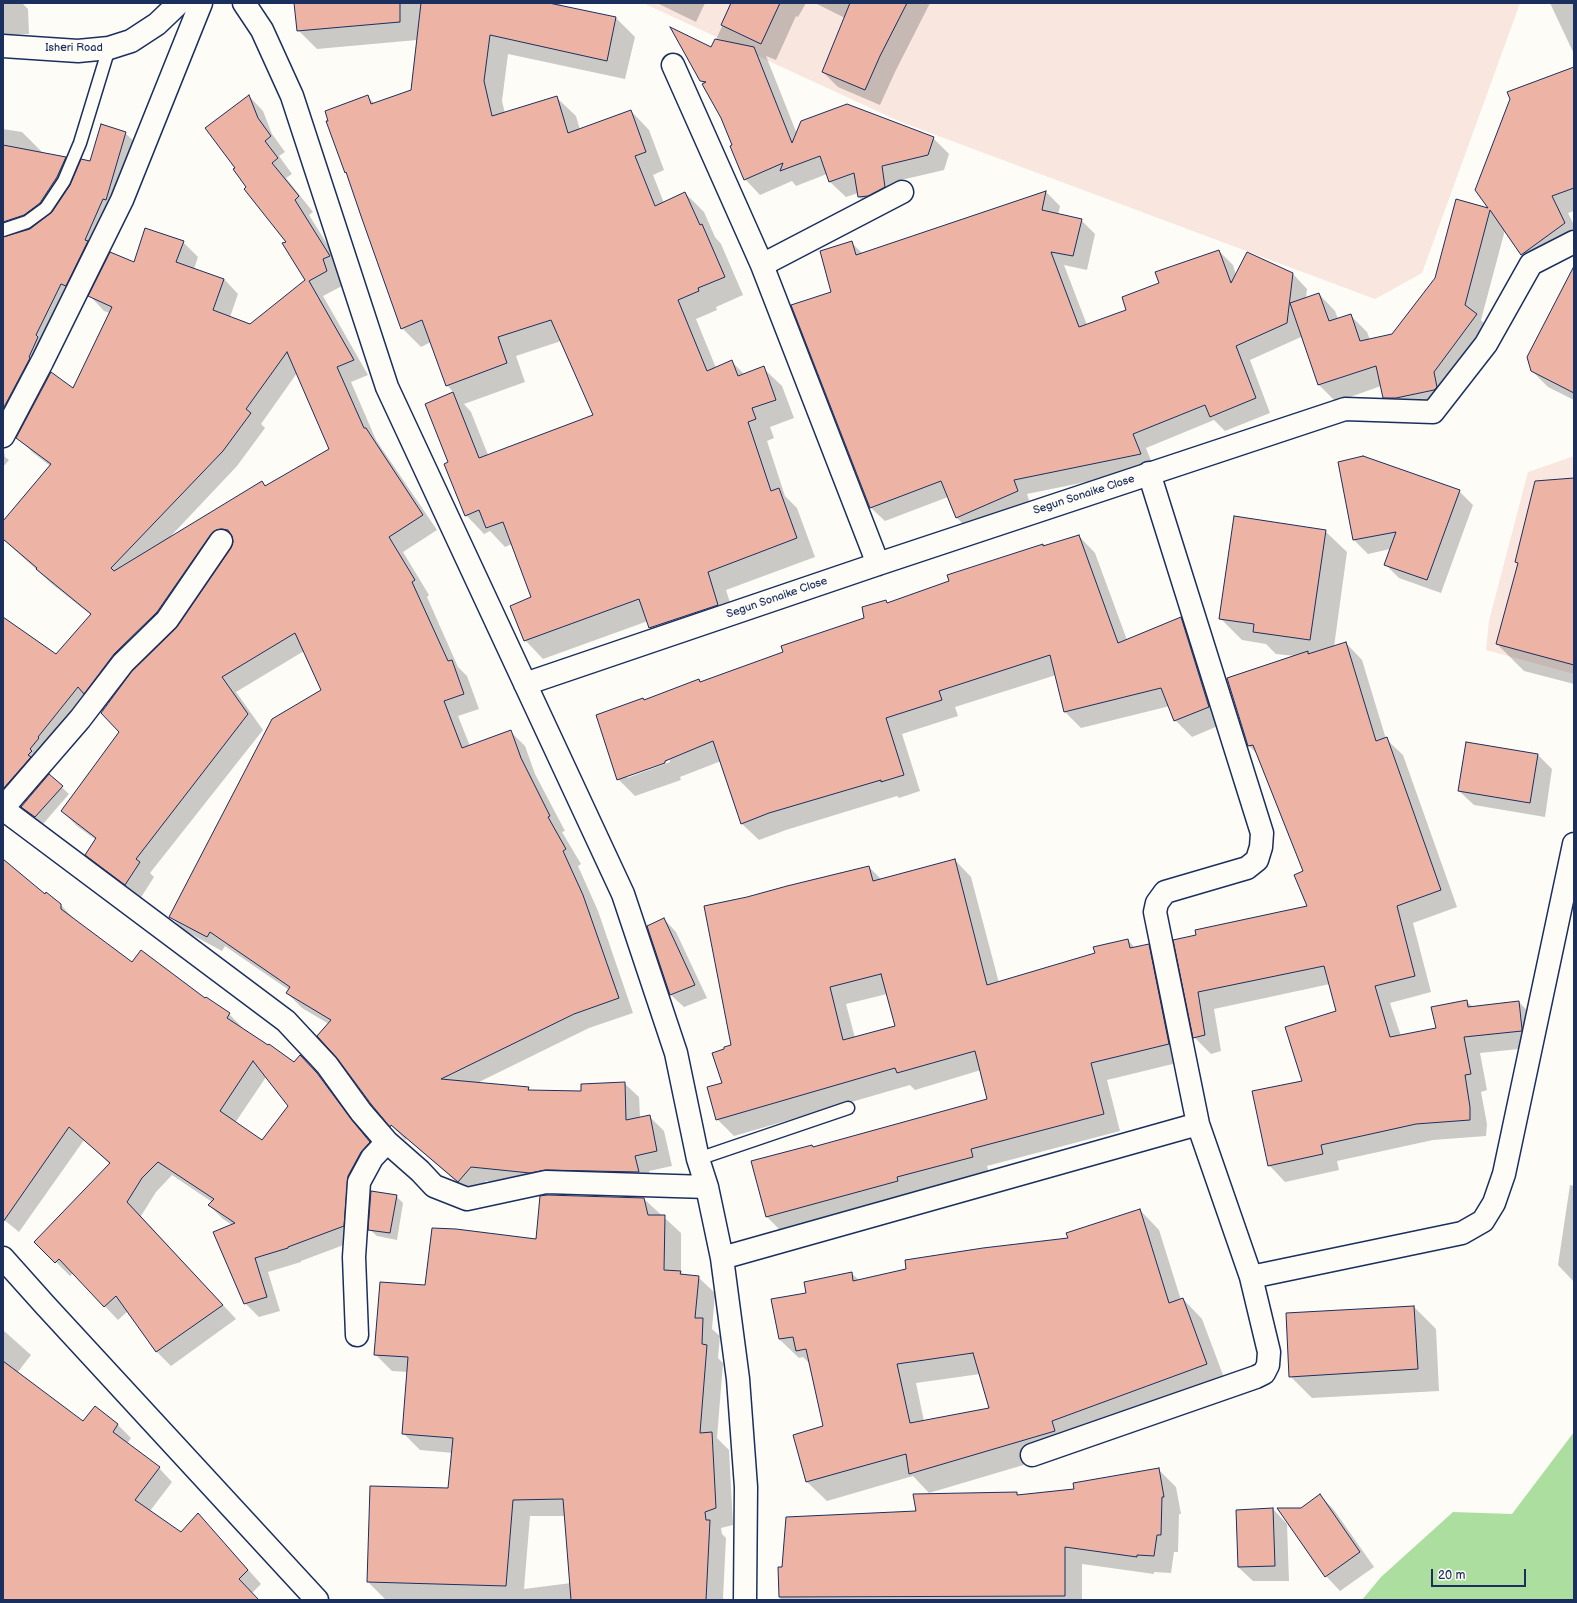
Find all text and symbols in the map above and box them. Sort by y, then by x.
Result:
street label: Isheri Road [45,41,103,55]
street label: Segun Sonaike Close [1032,472,1136,518]
street label: Segun Sonaike Close [725,575,829,621]
scale bar [1433,1561,1528,1587]
text: 20 m [1438,1568,1465,1583]

